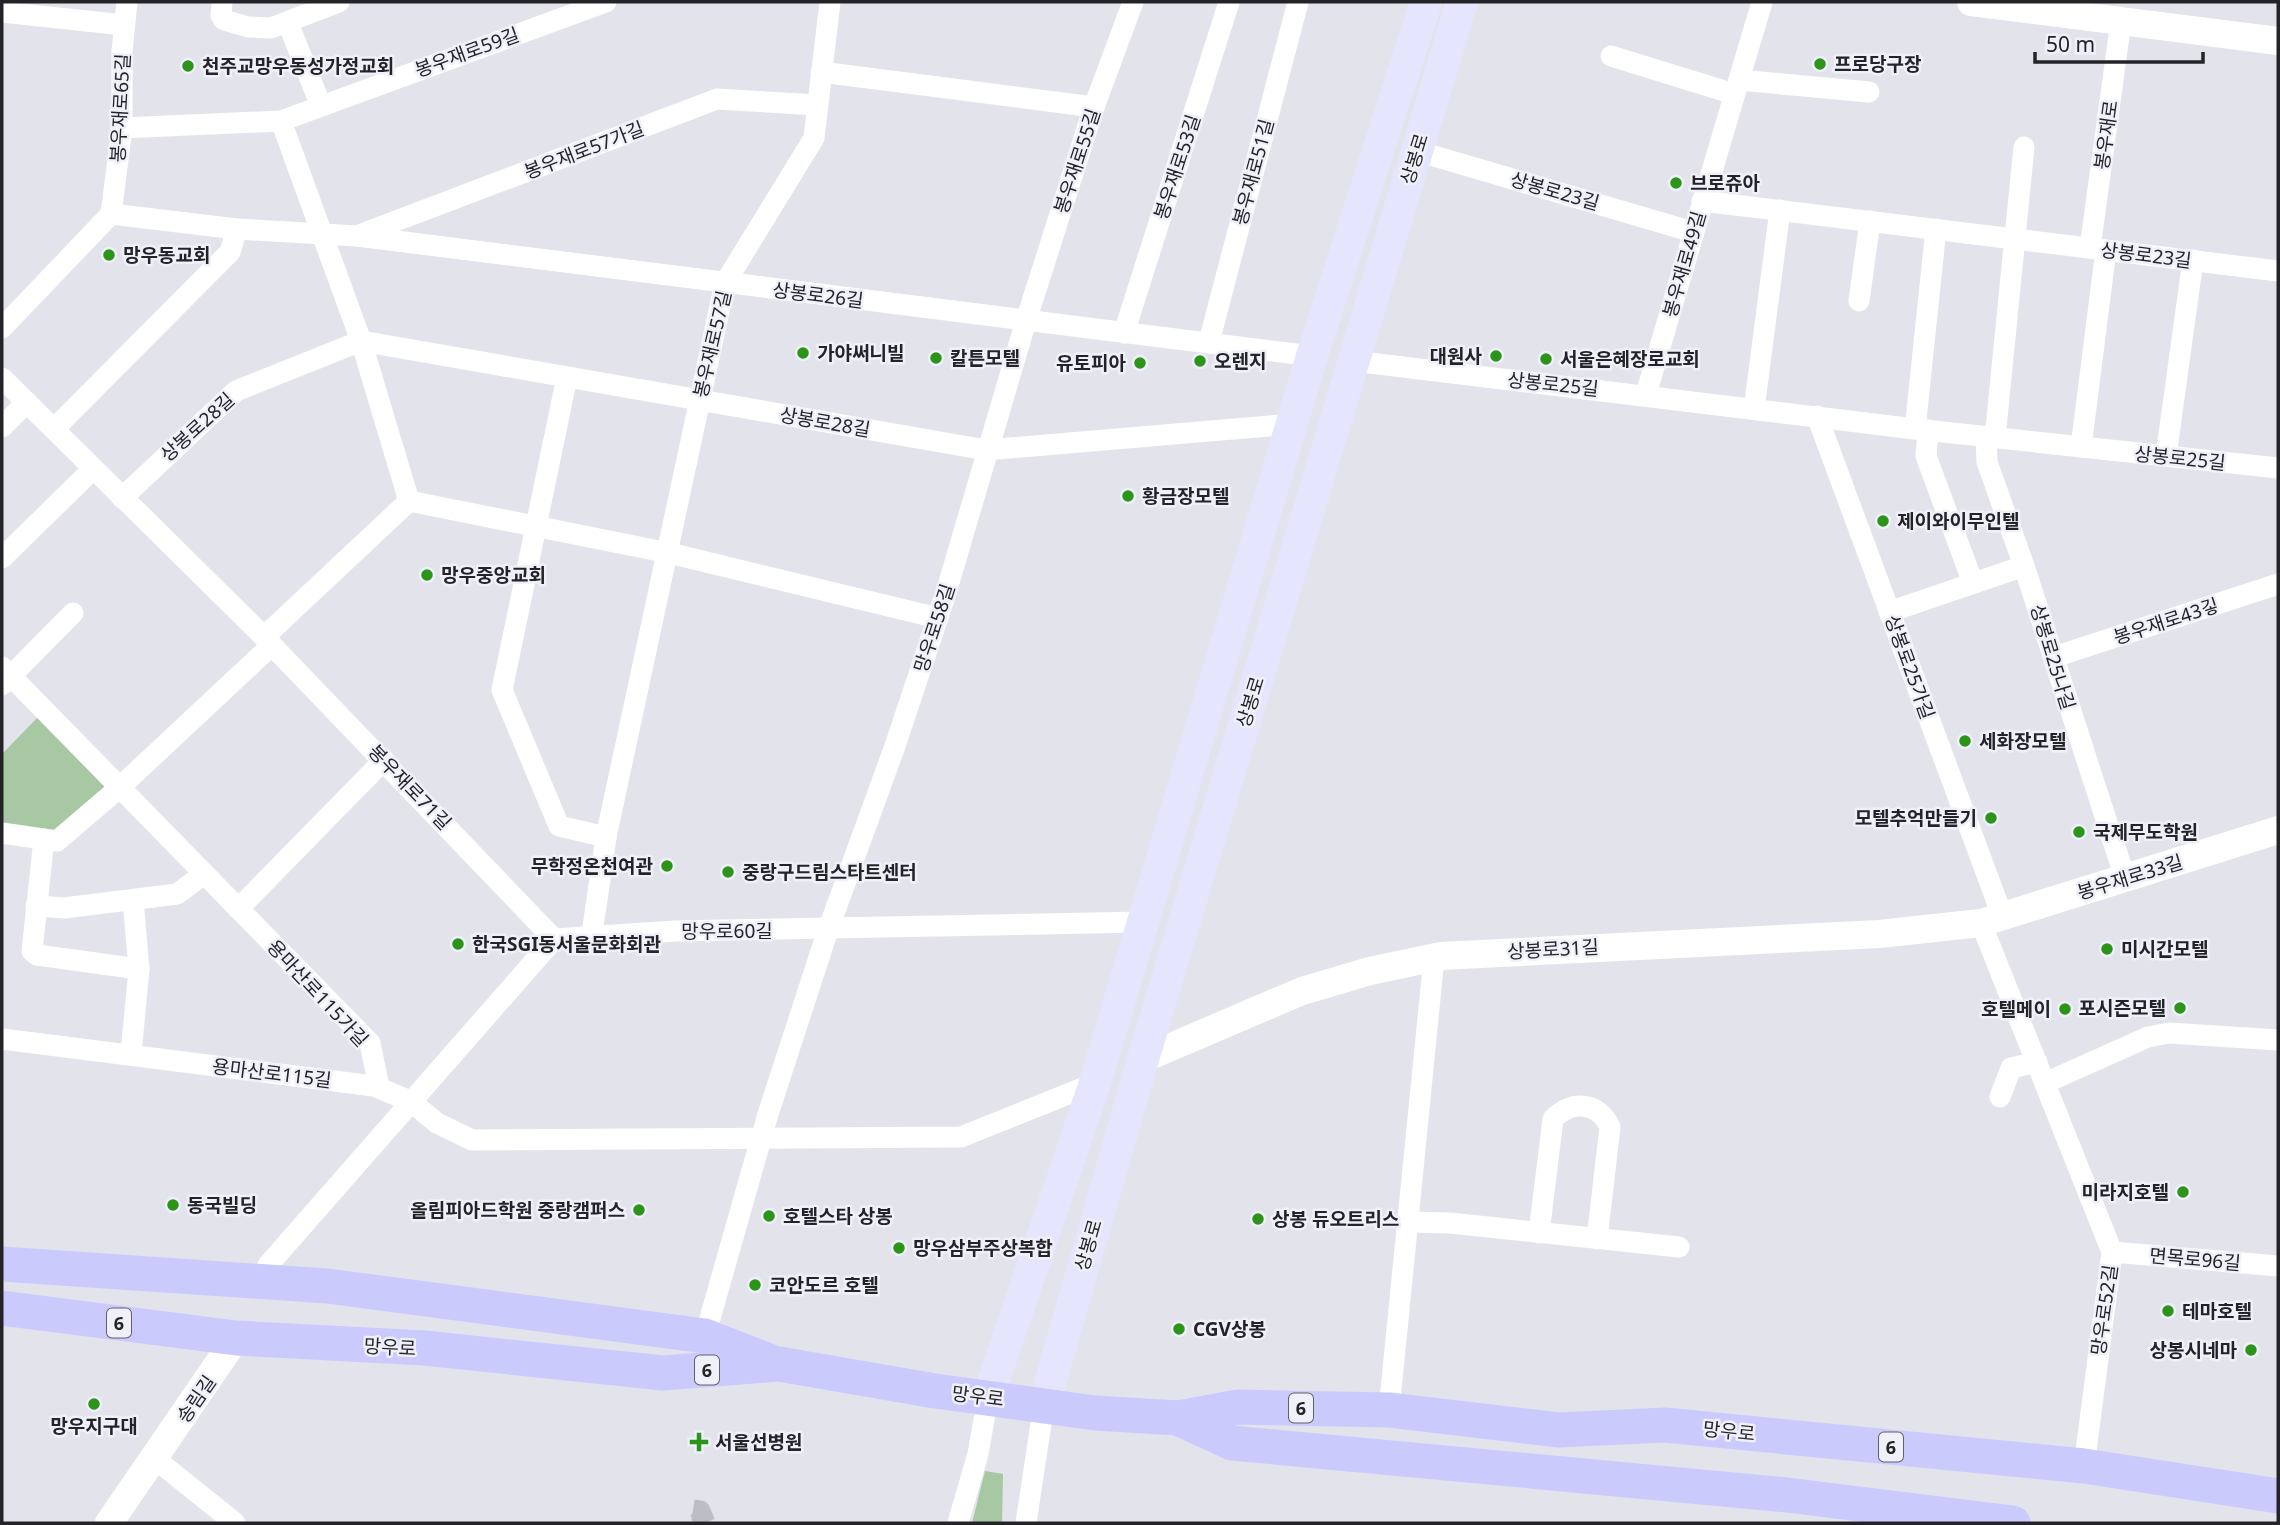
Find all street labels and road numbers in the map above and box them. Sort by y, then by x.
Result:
street label: 봉우재로59길 [411,21,523,83]
street label: 봉우재로65길 [104,53,136,163]
street label: 봉우재로 [2088,99,2124,171]
street label: 봉우재로55길 [1048,105,1106,217]
street label: 봉우재로53길 [1148,111,1206,223]
street label: 봉우재로57가길 [520,115,648,185]
street label: 봉우재로51길 [1226,116,1280,228]
street label: 상봉로 [1394,130,1434,188]
street label: 상봉로23길 [1507,166,1603,216]
street label: 봉우재로49길 [1656,208,1712,320]
street label: 상봉로23길 [2099,237,2193,273]
street label: 상봉로26길 [771,277,865,313]
street label: 봉우재로57길 [687,288,737,400]
street label: 상봉로25길 [1506,366,1600,402]
street label: 상봉로28길 [154,387,240,467]
street label: 상봉로28길 [778,401,872,443]
street label: 상봉로25길 [2133,440,2227,476]
street label: 망우로58길 [907,580,961,676]
street label: 봉우재로43깋 [2110,592,2222,650]
street label: 상봉로25나길 [2025,601,2081,713]
street label: 상봉로25가길 [1879,611,1941,723]
street label: 상봉로 [1230,673,1270,731]
street label: 봉우재로71길 [363,739,457,835]
street label: 봉우재로33길 [2074,849,2186,905]
street label: 망우로60길 [681,918,773,944]
street label: 용마산로115가길 [262,934,374,1052]
street label: 상봉로31길 [1507,934,1599,964]
street label: 용마산로115길 [211,1053,333,1093]
street label: 상봉로 [1068,1216,1108,1274]
street label: 면목로96길 [2148,1242,2242,1276]
street label: 망우로52길 [2085,1263,2123,1357]
road number: 6 [107,1308,131,1338]
street label: 망우로 [363,1333,417,1361]
road number: 6 [695,1356,719,1385]
street label: 송림길 [170,1370,222,1428]
street label: 망우로 [950,1380,1006,1412]
road number: 6 [1289,1394,1313,1422]
street label: 망우로 [1702,1415,1756,1447]
road number: 6 [1879,1432,1903,1462]

